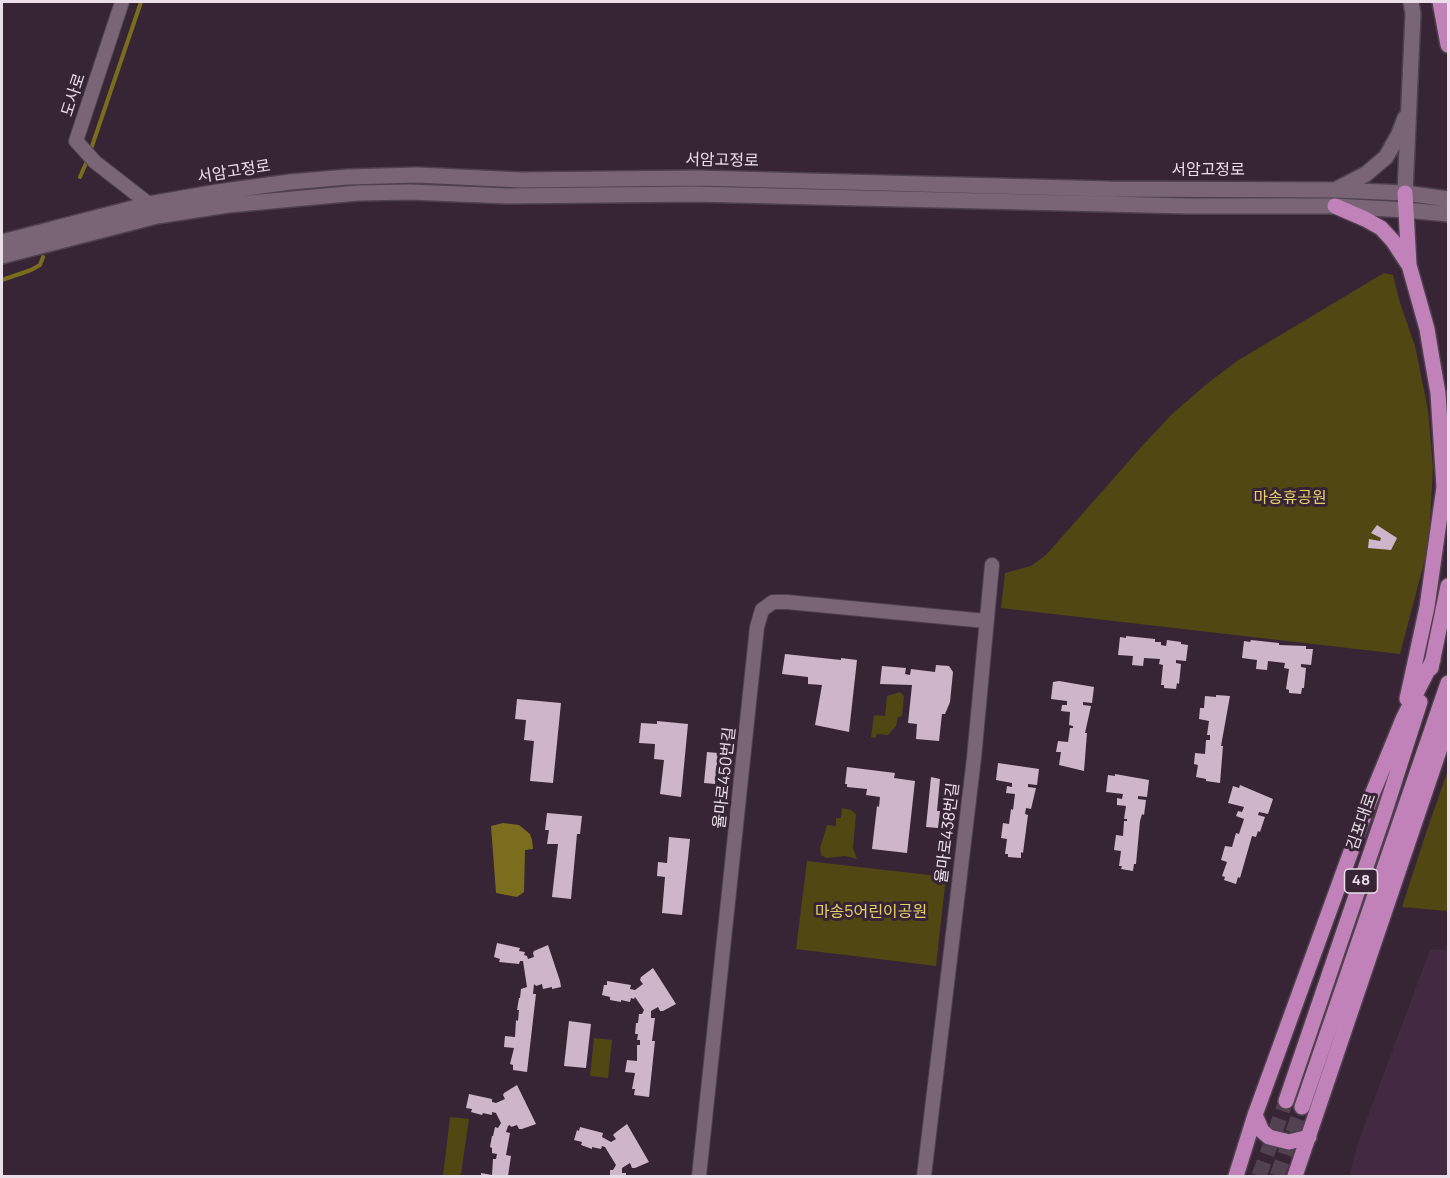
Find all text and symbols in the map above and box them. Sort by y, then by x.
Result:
street label: 도사로 [58,71,90,119]
street label: 서암고정로 [685,151,759,171]
street label: 서암고정로 [196,157,272,187]
street label: 서암고정로 [1171,161,1245,181]
park label: 마송휴공원 [1253,489,1327,509]
street label: 율마로450번길 [710,726,740,830]
street label: 율마로438번길 [932,782,964,884]
street label: 김포대로 [1343,791,1381,853]
road number: 48 [1344,869,1378,893]
park label: 마송5어린이공원 [815,903,927,923]

